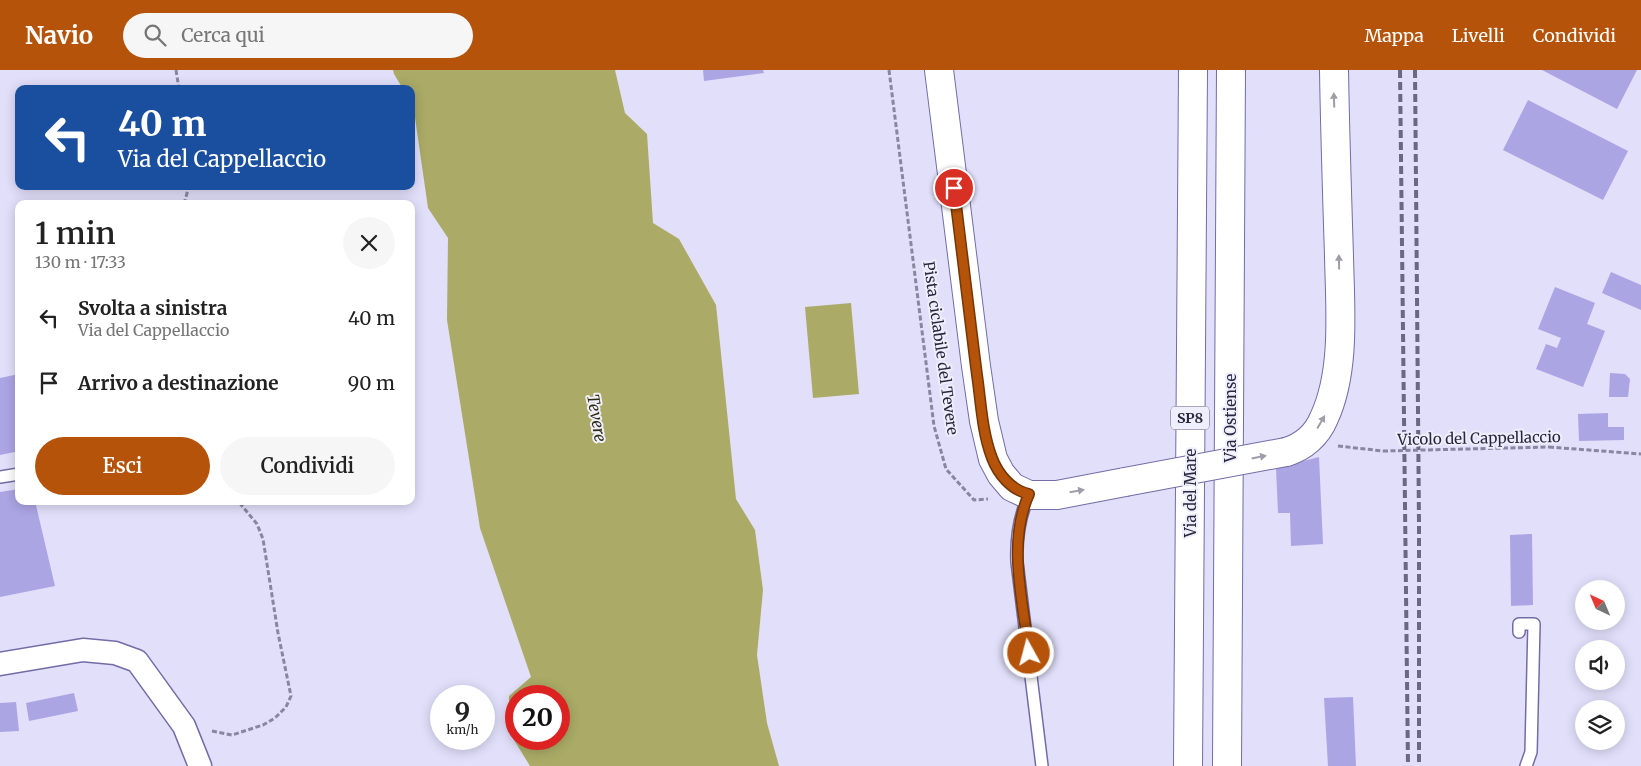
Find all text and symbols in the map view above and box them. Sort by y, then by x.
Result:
search box [123,13,473,58]
text: Navio [25,20,93,51]
icon: search [141,21,169,49]
text: Cerca qui [181,23,265,47]
text: Mappa [1364,24,1424,47]
text: Livelli [1452,24,1505,47]
text: Condividi [1533,24,1616,47]
one-way arrow [1330,91,1338,107]
text: 40 m [118,102,206,146]
icon: left [35,105,100,170]
text: Via del Cappellaccio [118,145,326,173]
pin [933,167,975,209]
icon: arrive [940,174,968,202]
text: 1 min [35,214,116,252]
button: close [343,217,395,269]
text: 130 m · 17:33 [35,252,126,272]
one-way arrow [1335,254,1343,270]
street label: Pista ciclabile del Tevere [919,260,963,436]
text: Svolta a sinistra [78,296,227,320]
icon: left [35,304,63,332]
text: 40 m [348,306,395,330]
text: Via del Cappellaccio [78,320,229,340]
icon: arrive [35,369,63,397]
text: Arrivo a destinazione [78,371,278,395]
text: 90 m [348,371,395,395]
street label: Via Ostiense [1221,374,1240,463]
water label: Tevere [583,393,611,443]
road number: SP8 [1171,406,1209,429]
one-way arrow [1317,415,1326,428]
street label: Vicolo del Cappellaccio [1396,427,1561,449]
button: Esci [35,437,210,495]
button: Condividi [220,437,395,495]
street label: Via del Mare [1181,449,1200,538]
one-way arrow [1251,453,1267,461]
one-way arrow [1069,487,1085,495]
north arrow [1575,580,1625,630]
map controls [1575,580,1625,750]
position arrow [1002,626,1054,678]
button: sound [1575,640,1625,690]
speed limit sign: 20 [505,685,570,750]
text: 9 [455,695,470,727]
button: layers [1575,700,1625,750]
text: km/h [447,722,478,737]

